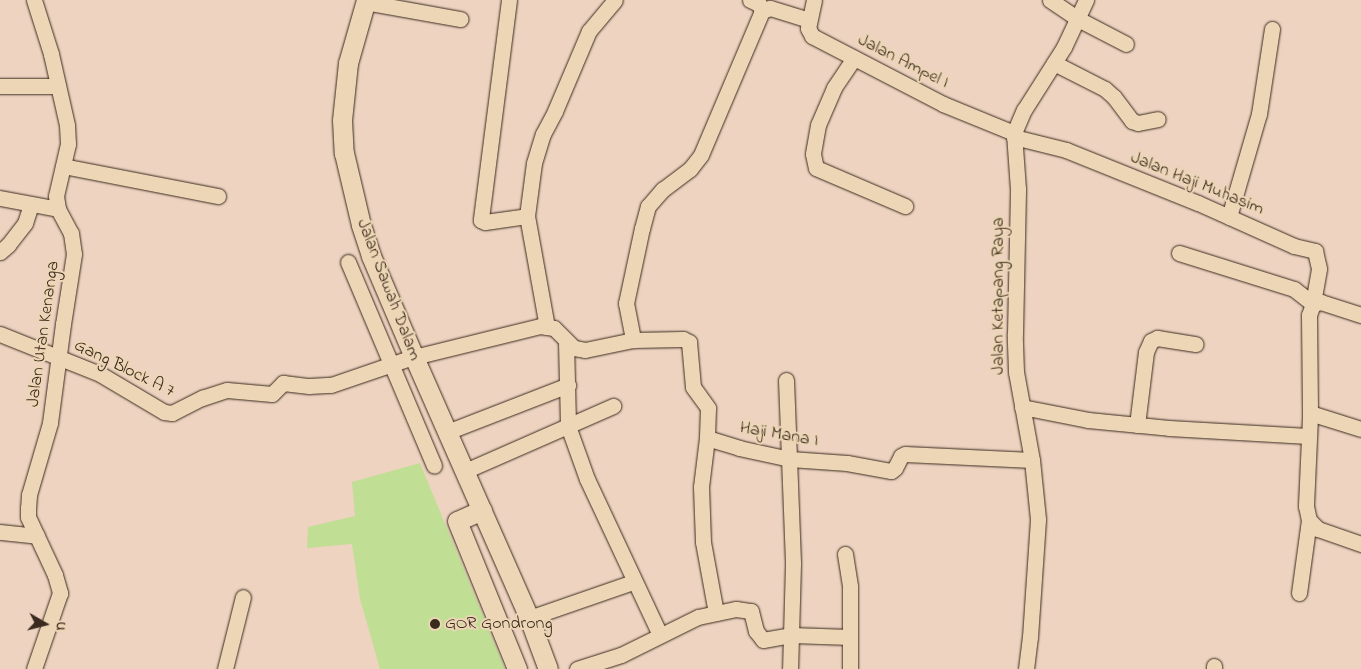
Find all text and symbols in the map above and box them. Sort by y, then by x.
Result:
street label: Jalan Ampel I [854,30,952,94]
street label: Jalan Haji Muhasim [1127,147,1267,221]
street label: Jalan Sawah Dalam [351,216,425,364]
street label: Jalan Ketapang Raya [988,217,1010,375]
street label: Jalan Utan Kenanga [23,260,65,408]
street label: Gang Block A 7 [70,335,178,403]
street label: Haji Mana I [738,417,820,453]
north arrow [20,599,70,649]
place label: GOR Gondrong [445,613,552,635]
marker: GOR Gondrong [429,618,441,630]
text: U [49,620,71,632]

